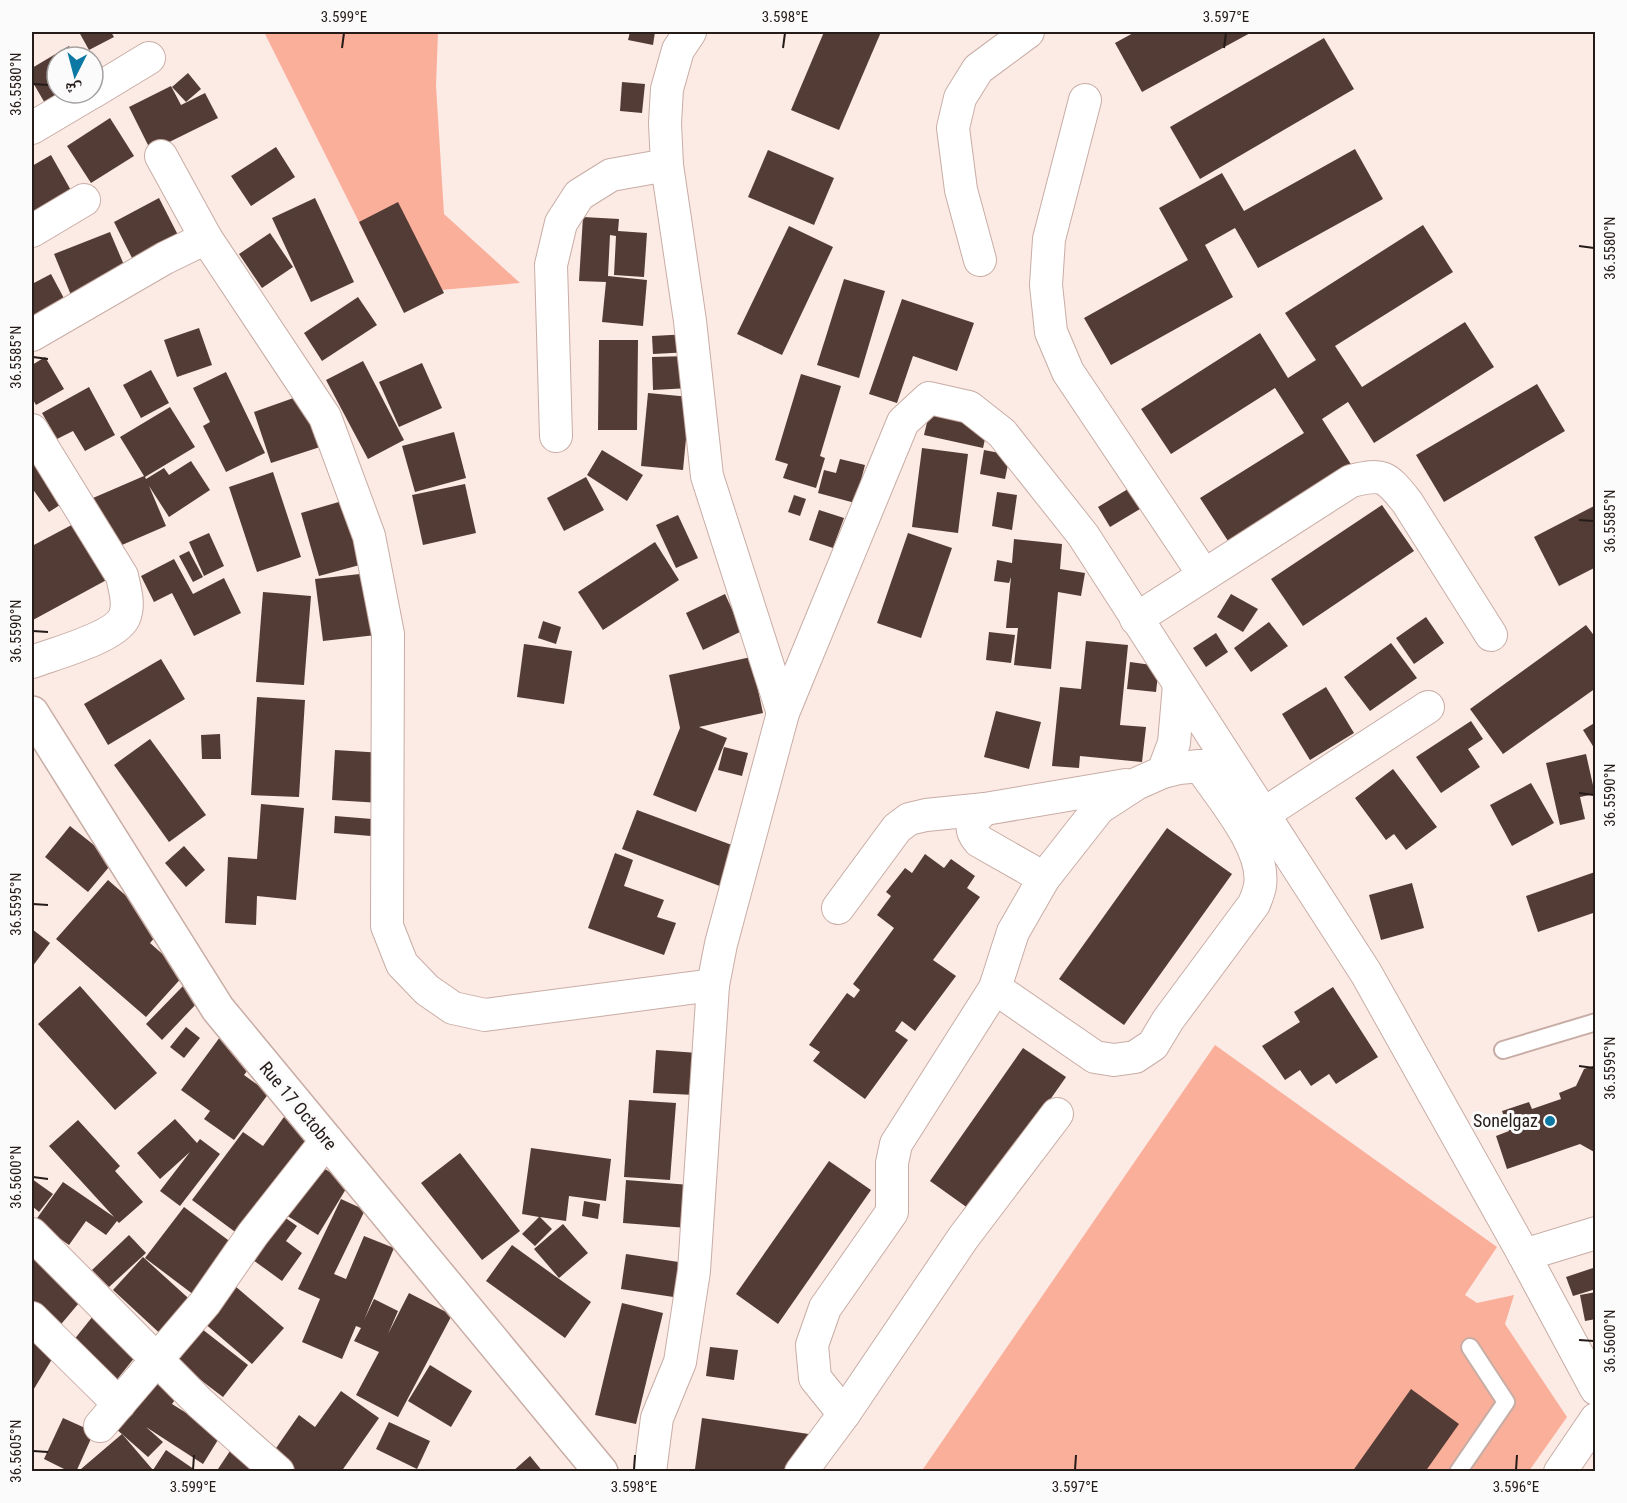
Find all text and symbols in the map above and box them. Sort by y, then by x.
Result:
text: 3.599°E [321,8,367,26]
text: 3.598°E [762,8,808,26]
text: 3.597°E [1203,8,1249,26]
north arrow [45,45,105,105]
text: 36.5580°N [7,52,25,116]
text: ش [64,79,83,100]
text: 36.5580°N [1601,216,1619,280]
text: 36.5585°N [7,325,25,389]
text: 36.5585°N [1601,489,1619,553]
text: 36.5590°N [7,599,25,663]
text: 36.5590°N [1601,763,1619,827]
text: 36.5595°N [7,872,25,936]
text: 36.5595°N [1601,1036,1619,1100]
street label: Rue 17 Octobre [255,1057,341,1154]
place label: Sonelgaz [1473,1110,1538,1131]
marker: Sonelgaz [1543,1114,1557,1128]
text: 36.5600°N [7,1145,25,1209]
text: 36.5600°N [1601,1309,1619,1373]
text: 36.5605°N [7,1419,25,1483]
text: 3.599°E [170,1478,216,1496]
text: 3.598°E [611,1478,657,1496]
text: 3.597°E [1052,1478,1098,1496]
text: 3.596°E [1493,1478,1539,1496]

